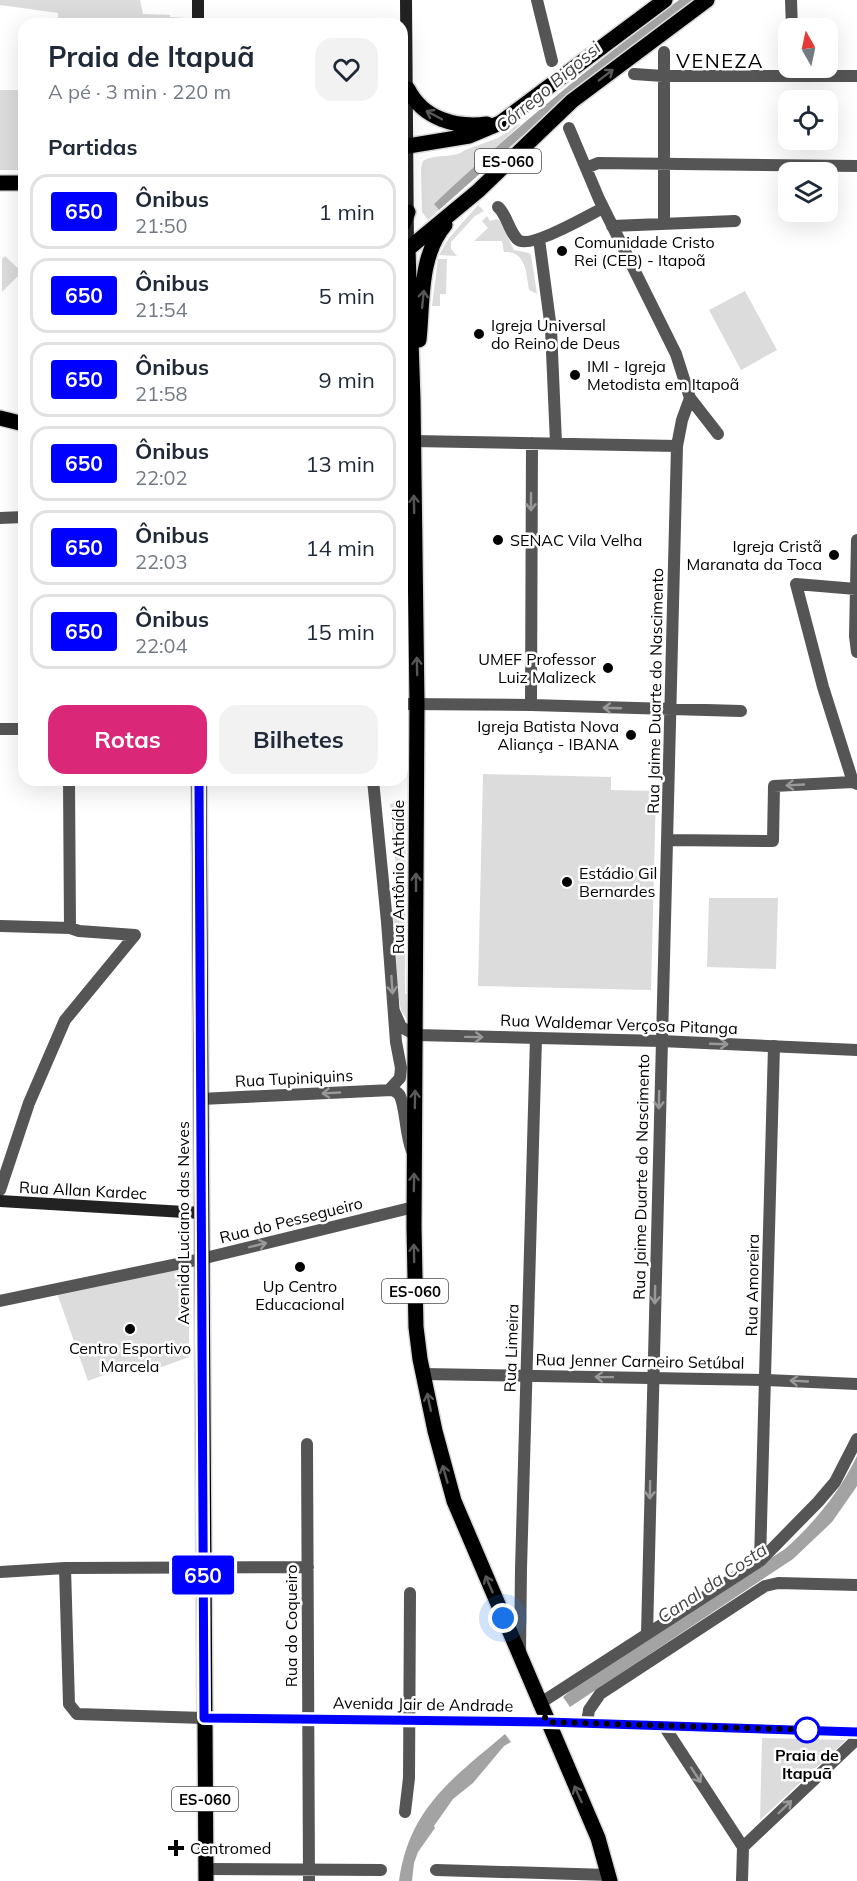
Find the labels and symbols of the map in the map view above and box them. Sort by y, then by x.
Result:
north arrow [778,18,838,78]
water label: Córrego Bigossi [491,36,606,138]
district label: VENEZA [676,48,764,73]
one-way arrow [598,68,614,81]
one-way arrow [426,109,443,121]
road number: ES-060 [475,149,541,173]
place label: Comunidade Cristo Rei (CEB) - Itapoã [574,232,715,270]
marker: Comunidade Cristo Rei (CEB) - Itapoã [555,244,569,258]
one-way arrow [418,290,429,310]
place label: Igreja Universal do Reino de Deus [491,315,620,353]
marker: Igreja Universal do Reino de Deus [472,327,486,341]
place label: IMI - Igreja Metodista em Itapoã [587,356,739,394]
marker: IMI - Igreja Metodista em Itapoã [568,368,582,382]
one-way arrow [526,491,537,511]
one-way arrow [409,495,420,515]
place label: SENAC Vila Velha [510,530,642,550]
marker: SENAC Vila Velha [491,533,505,547]
place label: Igreja Cristã Maranata da Toca [687,536,822,574]
marker: Igreja Cristã Maranata da Toca [827,548,841,562]
street label: Rua Jaime Duarte do Nascimento [643,568,667,814]
place label: UMEF Professor Luiz Malizeck [478,649,597,687]
one-way arrow [411,657,423,677]
marker: UMEF Professor Luiz Malizeck [601,661,615,675]
one-way arrow [603,702,623,713]
place label: Igreja Batista Nova Aliança - IBANA [477,716,619,754]
marker: Igreja Batista Nova Aliança - IBANA [624,728,638,742]
one-way arrow [785,780,805,791]
street label: Rua Antônio Athaíde [388,800,408,954]
place label: Estádio Gil Bernardes [579,863,657,901]
one-way arrow [410,873,422,893]
marker: Estádio Gil Bernardes [560,875,574,889]
one-way arrow [387,974,398,994]
street label: Rua Waldemar Verçosa Pitanga [500,1010,738,1038]
one-way arrow [464,1031,484,1043]
one-way arrow [709,1038,729,1049]
street label: Rua Jaime Duarte do Nascimento [629,1054,653,1300]
street label: Rua Tupiniquins [234,1065,354,1091]
one-way arrow [321,1087,341,1098]
one-way arrow [409,1089,421,1109]
one-way arrow [654,1089,665,1109]
street label: Avenida Luciano das Neves [173,1121,193,1325]
one-way arrow [408,1173,420,1193]
street label: Rua Allan Kardec [18,1177,148,1203]
street label: Rua do Pessegueiro [217,1193,365,1247]
street label: Rua Amoreira [741,1234,763,1336]
one-way arrow [248,1239,267,1251]
one-way arrow [409,1243,420,1263]
marker: Up Centro Educacional [293,1260,307,1274]
place label: Up Centro Educacional [255,1276,345,1314]
road number: ES-060 [382,1279,448,1303]
one-way arrow [649,1284,661,1304]
street label: Rua Limeira [499,1303,523,1393]
marker: Centro Esportivo Marcela [123,1322,137,1336]
place label: Centro Esportivo Marcela [69,1338,191,1376]
street label: Rua Jenner Carneiro Setúbal [535,1349,745,1373]
one-way arrow [594,1371,614,1383]
one-way arrow [789,1376,809,1387]
one-way arrow [423,1393,434,1413]
one-way arrow [439,1465,451,1484]
one-way arrow [645,1479,656,1499]
water label: Canal da Costa [653,1538,771,1628]
line badge: 650 [168,1556,238,1594]
street label: Rua do Coqueiro [281,1565,301,1687]
one-way arrow [483,1576,494,1594]
your location [488,1603,518,1633]
street label: Avenida Jair de Andrade [333,1692,513,1716]
marker: Praia de Itapuã [794,1717,820,1743]
place label: Praia de Itapuã [775,1745,839,1783]
one-way arrow [689,1766,702,1783]
one-way arrow [572,1785,583,1803]
road number: ES-060 [172,1787,238,1811]
one-way arrow [778,1800,793,1814]
place label: Centromed [190,1838,271,1858]
marker: Centromed [167,1839,185,1857]

